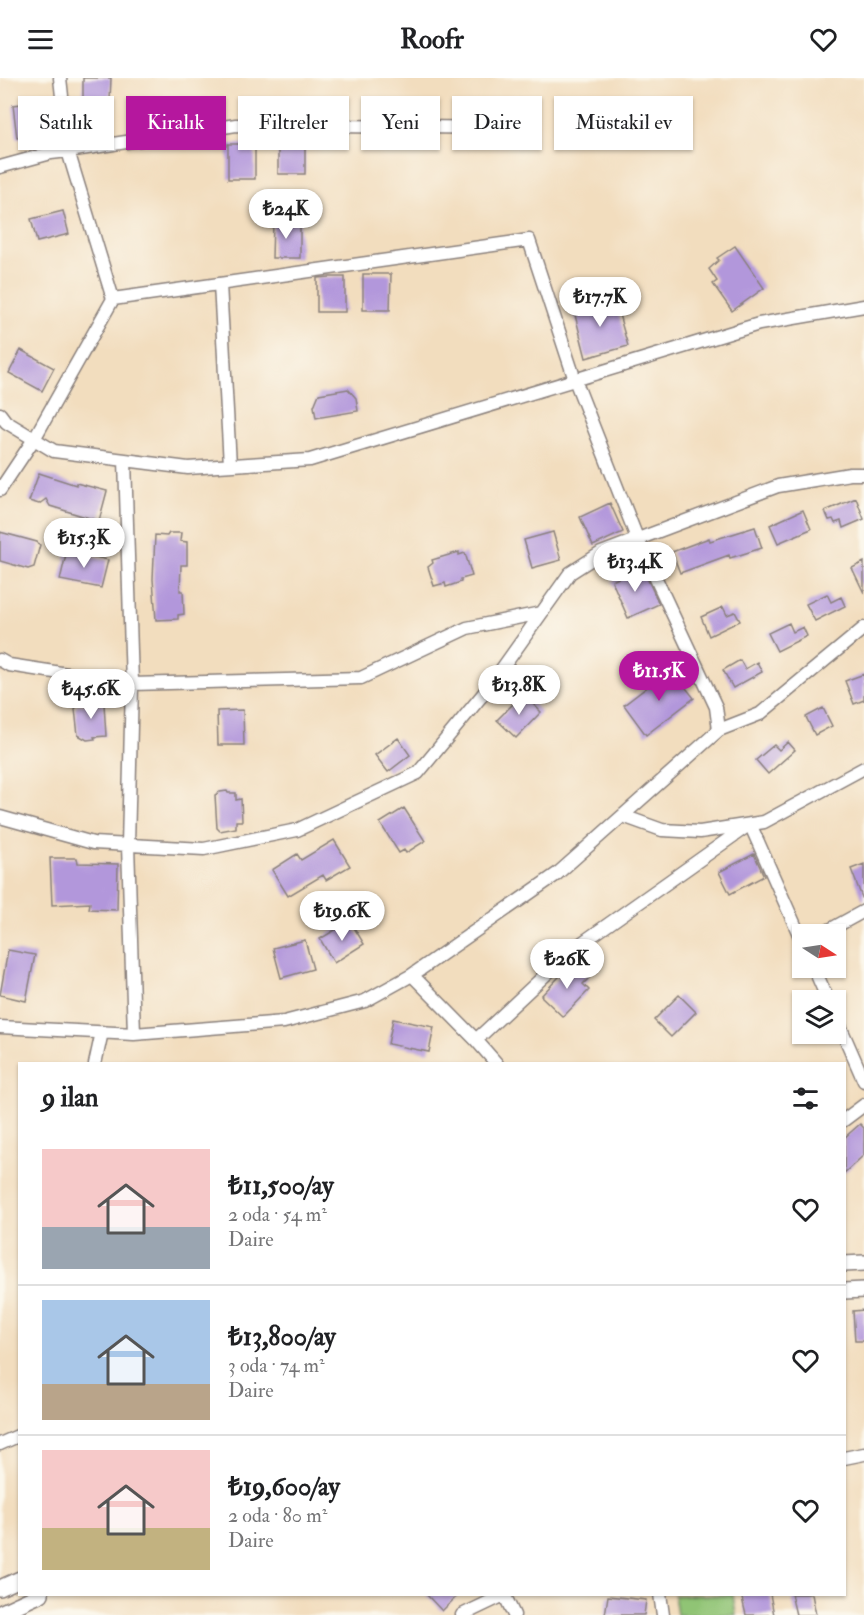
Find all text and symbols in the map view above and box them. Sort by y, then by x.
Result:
icon: menu [24,23,57,56]
text: Roofr [400,23,464,56]
icon: heart [807,23,840,56]
chip: Satılık [18,96,114,150]
chip: Kiralık [126,96,226,150]
chip: Filtreler [238,96,349,150]
chip: Yeni [361,96,440,150]
chip: Daire [452,96,542,150]
chip: Müstakil ev [554,96,693,150]
pin: ₺24K [250,189,322,240]
text: ₺24K [263,196,309,221]
pin: ₺17.7K [551,277,649,328]
text: ₺17.7K [573,284,627,309]
pin: ₺15.3K [35,518,133,569]
text: ₺15.3K [58,525,110,550]
pin: ₺13.4K [586,542,684,593]
text: ₺13.4K [607,549,663,574]
pin: ₺11.5K [610,651,708,702]
text: ₺11.5K [633,658,685,683]
pin: ₺13.8K [470,665,568,716]
pin: ₺45.6K [42,669,140,720]
text: ₺13.8K [492,672,546,697]
text: ₺45.6K [62,676,120,701]
pin: ₺19.6K [293,891,391,942]
text: ₺19.6K [314,898,370,923]
north arrow [792,924,846,978]
map controls [792,924,846,1044]
pin: ₺26K [531,939,603,990]
text: ₺26K [544,946,590,971]
button: layers [792,990,846,1044]
text: 9 ilan [42,1082,98,1114]
icon: filters [789,1082,822,1115]
text: ₺11,500/ay [228,1170,334,1202]
icon: home [90,1173,162,1245]
icon: heart [789,1193,822,1226]
text: 2 oda · 54 m² [228,1202,327,1227]
text: Daire [228,1227,274,1252]
text: ₺13,800/ay [228,1321,336,1353]
icon: home [90,1324,162,1396]
icon: heart [789,1344,822,1377]
text: 3 oda · 74 m² [228,1353,325,1378]
text: Daire [228,1378,274,1403]
text: ₺19,600/ay [228,1471,340,1503]
icon: home [90,1474,162,1546]
icon: heart [789,1494,822,1527]
text: 2 oda · 80 m² [228,1503,327,1528]
text: Daire [228,1528,274,1553]

